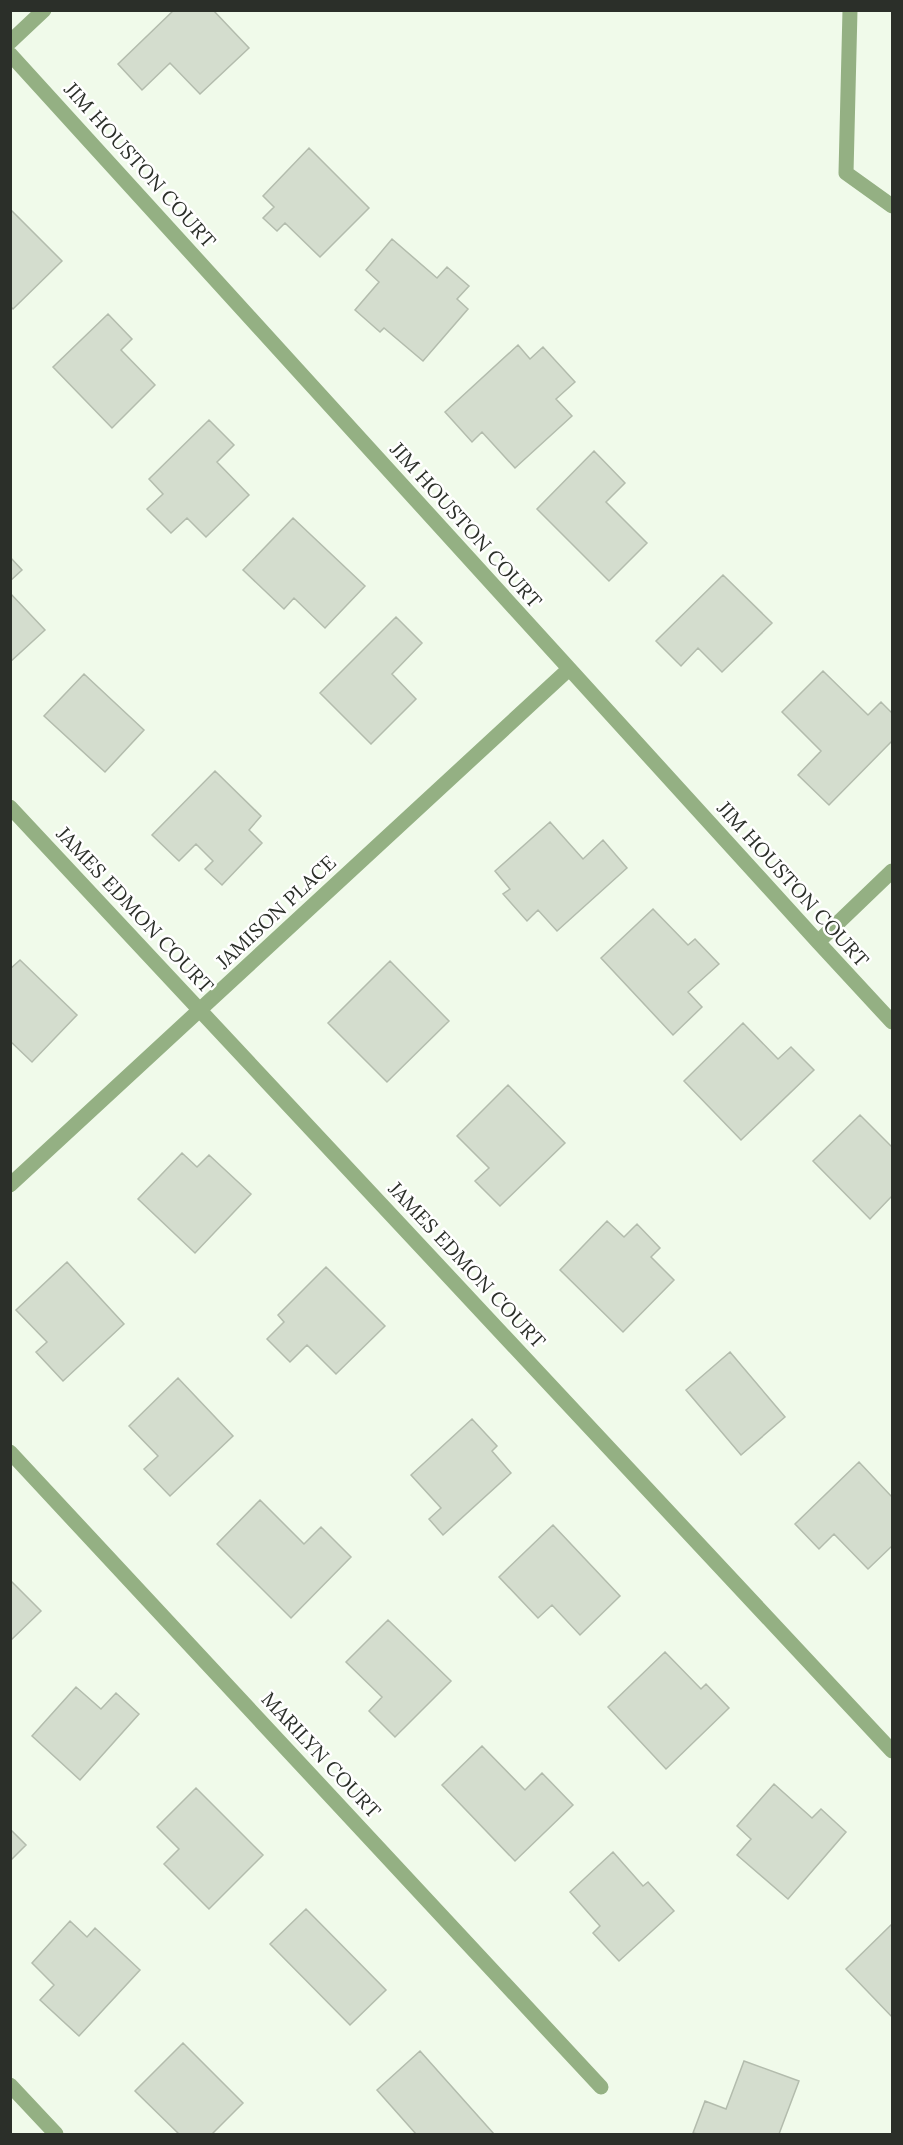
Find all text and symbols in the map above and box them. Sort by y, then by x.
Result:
street label: JIM HOUSTON COURT [59,76,222,253]
street label: JIM HOUSTON COURT [385,436,548,613]
street label: JIM HOUSTON COURT [712,795,875,972]
street label: JAMES EDMON COURT [51,820,219,998]
street label: JAMISON PLACE [210,850,341,974]
street label: JAMES EDMON COURT [383,1175,551,1353]
street label: MARILYN COURT [256,1686,386,1823]

